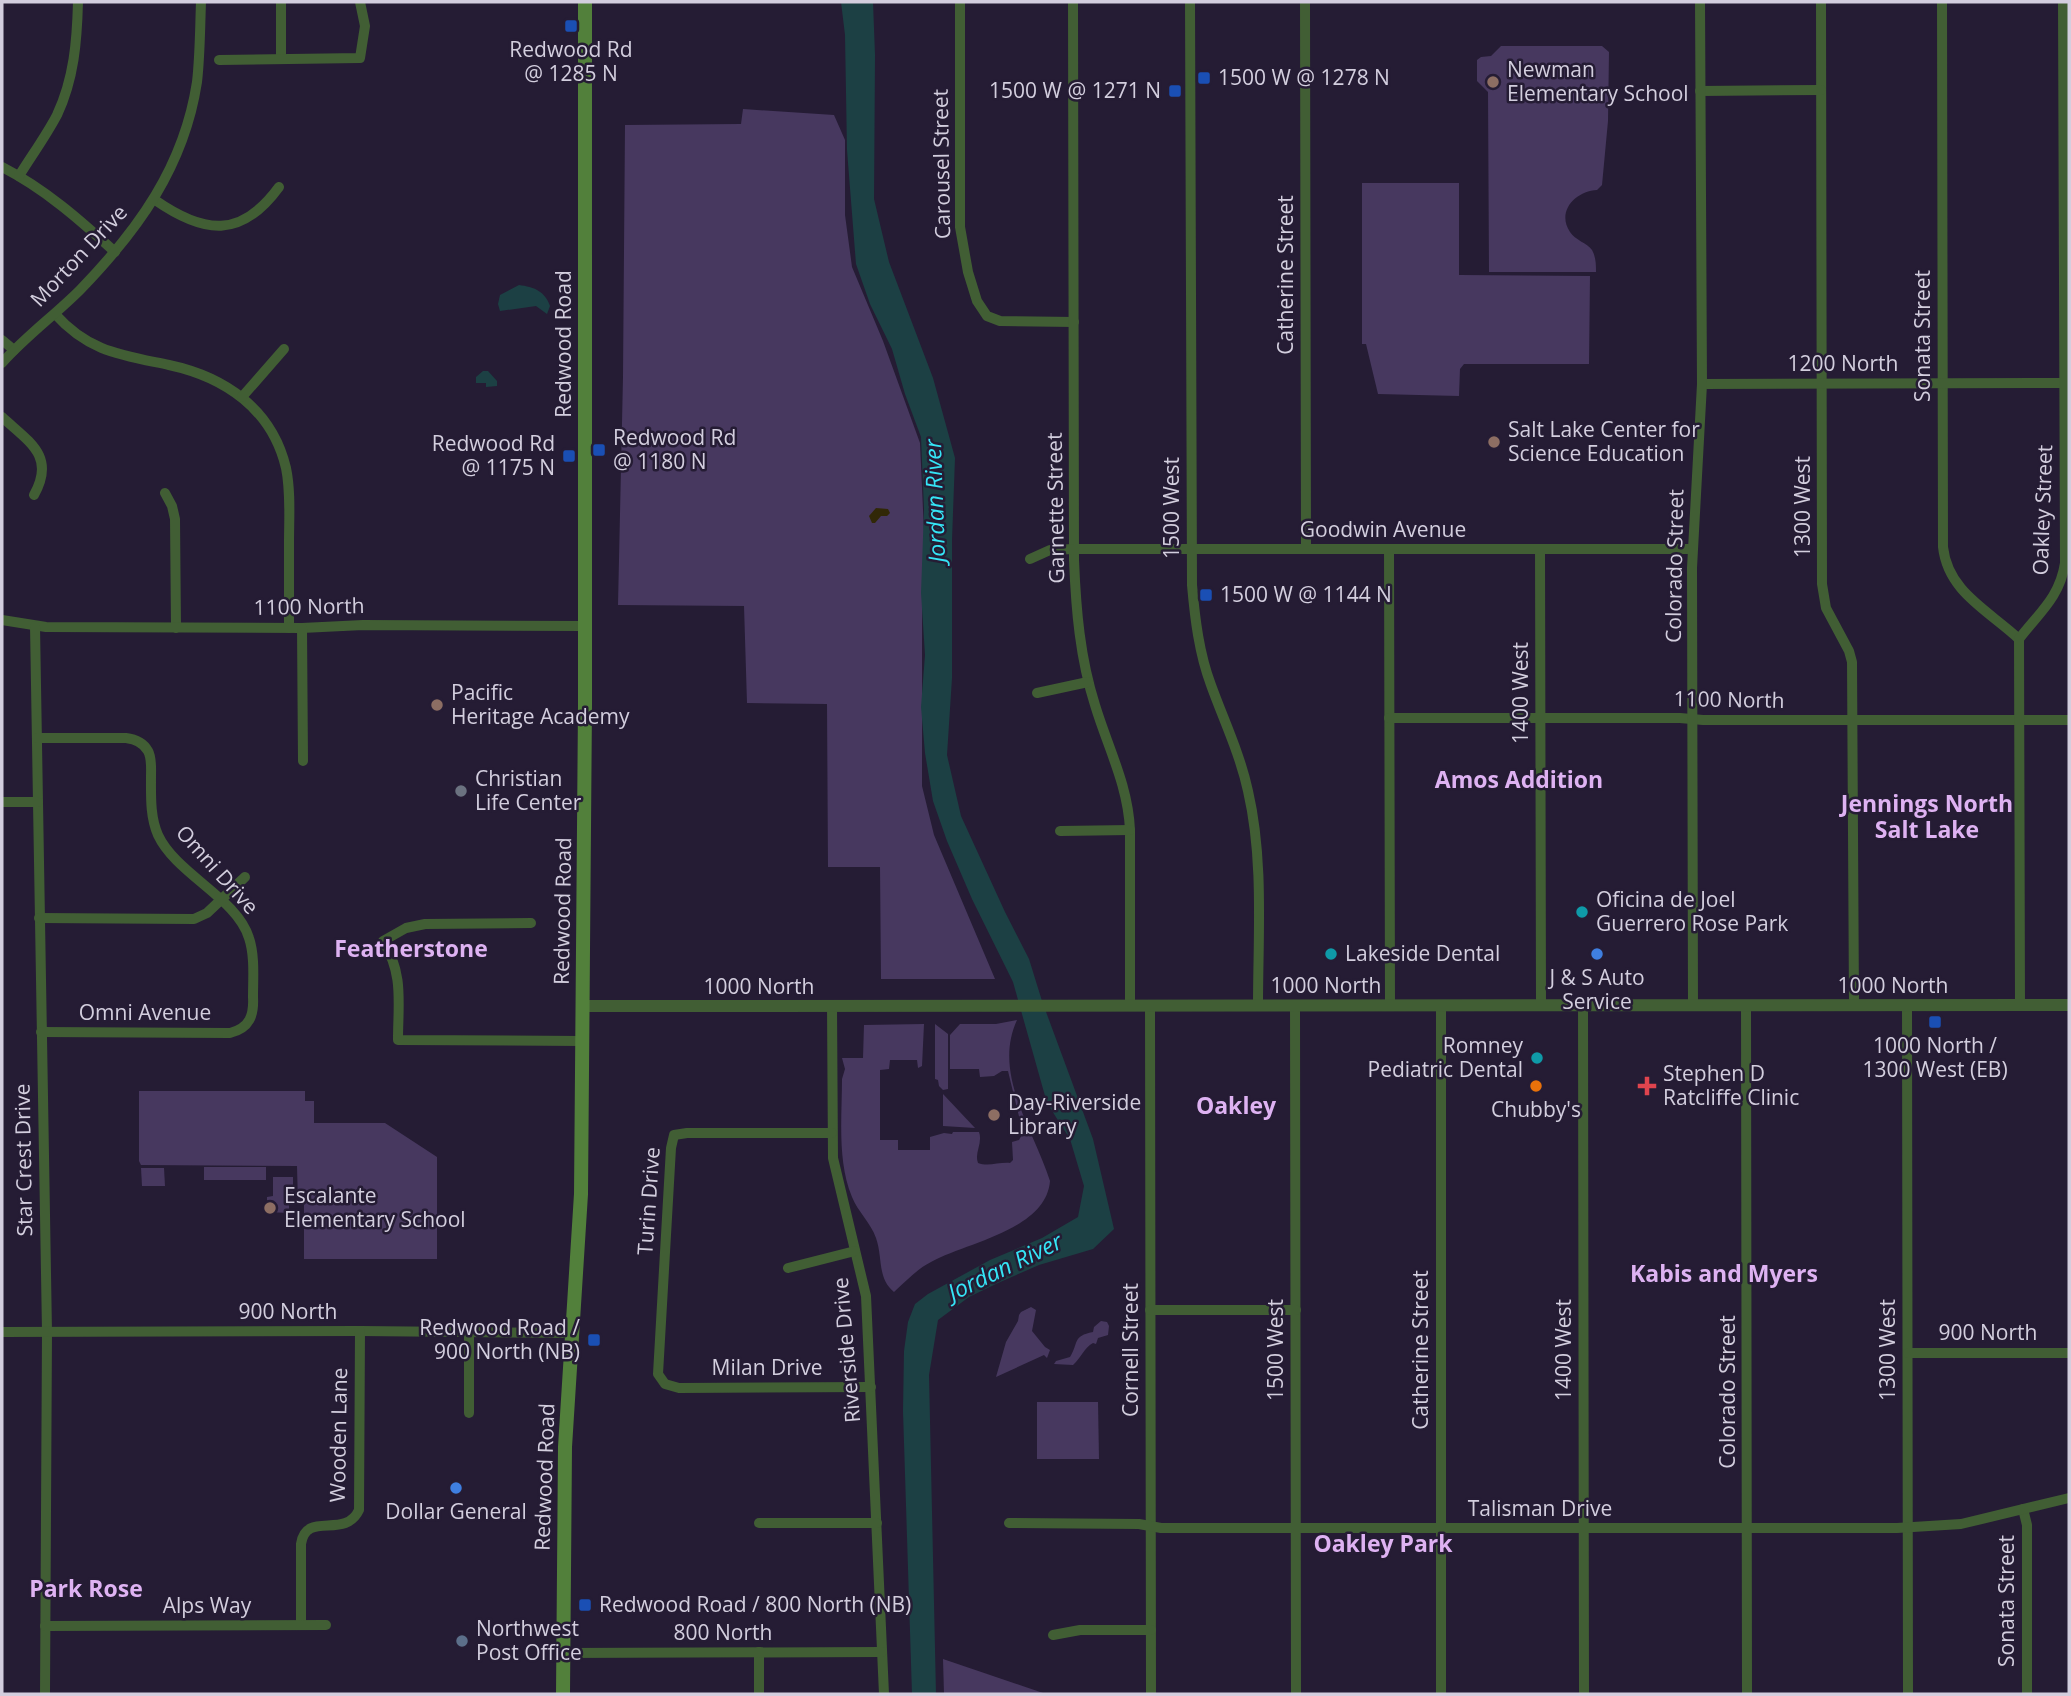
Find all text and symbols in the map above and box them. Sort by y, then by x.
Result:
marker: Redwood Rd @ 1285 N [563,18,579,34]
place label: Redwood Rd @ 1285 N [509,35,633,87]
place label: Newman Elementary School [1507,55,1689,107]
place label: 1500 W @ 1278 N [1218,63,1390,91]
marker: 1500 W @ 1278 N [1196,70,1212,86]
marker: Newman Elementary School [1485,74,1501,90]
place label: 1500 W @ 1271 N [989,76,1161,104]
marker: 1500 W @ 1271 N [1167,83,1183,99]
street label: Carousel Street [926,89,956,239]
street label: Catherine Street [1271,195,1299,355]
street label: Morton Drive [24,198,133,312]
street label: Redwood Road [549,270,577,418]
street label: Sonata Street [1908,270,1936,402]
street label: 1200 North [1788,349,1898,377]
place label: Salt Lake Center for Science Education [1508,415,1700,467]
place label: Redwood Rd @ 1180 N [613,423,736,475]
place label: Redwood Rd @ 1175 N [432,429,555,481]
street label: Garnette Street [1040,432,1070,584]
marker: Salt Lake Center for Science Education [1486,434,1502,450]
water label: Jordan River [916,438,952,567]
marker: Redwood Rd @ 1180 N [591,442,607,458]
street label: Oakley Street [2026,444,2058,576]
marker: Redwood Rd @ 1175 N [561,448,577,464]
street label: 1300 West [1788,456,1816,558]
street label: 1500 West [1157,457,1185,559]
street label: Colorado Street [1659,489,1689,643]
street label: Goodwin Avenue [1300,515,1466,543]
place label: 1500 W @ 1144 N [1220,580,1392,608]
marker: 1500 W @ 1144 N [1198,587,1214,603]
street label: 1100 North [253,591,365,621]
street label: 1400 West [1506,642,1534,744]
place label: Pacific Heritage Academy [451,678,630,730]
street label: 1100 North [1673,684,1785,714]
marker: Pacific Heritage Academy [429,697,445,713]
district label: Amos Addition [1435,763,1603,795]
place label: Christian Life Center [475,764,582,816]
marker: Christian Life Center [453,783,469,799]
district label: Jennings North Salt Lake [1839,787,2013,845]
street label: Omni Drive [170,819,265,920]
street label: Redwood Road [547,837,577,985]
place label: Oficina de Joel Guerrero Rose Park [1596,885,1788,937]
marker: Oficina de Joel Guerrero Rose Park [1574,904,1590,920]
district label: Featherstone [334,932,488,964]
place label: Lakeside Dental [1345,939,1500,967]
marker: Lakeside Dental [1323,946,1339,962]
marker: J & S Auto Service [1589,946,1605,962]
place label: J & S Auto Service [1547,963,1645,1015]
street label: 1000 North [1271,971,1381,999]
street label: 1000 North [1838,971,1948,999]
street label: 1000 North [704,972,814,1000]
street label: Omni Avenue [79,998,211,1026]
marker: 1000 North / 1300 West (EB) [1927,1014,1943,1030]
place label: Romney Pediatric Dental [1368,1031,1523,1083]
place label: 1000 North / 1300 West (EB) [1862,1031,2008,1083]
marker: Romney Pediatric Dental [1529,1050,1545,1066]
place label: Stephen D Ratcliffe Clinic [1663,1059,1799,1111]
marker: Stephen D Ratcliffe Clinic [1637,1076,1657,1096]
marker: Chubby's [1528,1078,1544,1094]
street label: Star Crest Drive [8,1083,38,1237]
place label: Day-Riverside Library [1008,1088,1141,1140]
district label: Oakley [1196,1089,1277,1121]
place label: Chubby's [1491,1095,1581,1123]
marker: Day-Riverside Library [986,1107,1002,1123]
street label: Turin Drive [630,1146,666,1256]
place label: Escalante Elementary School [284,1181,466,1233]
marker: Escalante Elementary School [262,1200,278,1216]
water label: Jordan River [938,1224,1068,1309]
district label: Kabis and Myers [1630,1257,1818,1289]
street label: Catherine Street [1406,1270,1434,1430]
street label: Riverside Drive [826,1276,866,1424]
street label: Cornell Street [1116,1283,1144,1417]
street label: 900 North [239,1297,337,1325]
street label: 1500 West [1261,1299,1289,1401]
street label: 1400 West [1549,1299,1577,1401]
street label: 1300 West [1873,1299,1901,1401]
place label: Redwood Road / 900 North (NB) [419,1313,580,1365]
street label: Colorado Street [1713,1315,1741,1469]
street label: 900 North [1939,1318,2037,1346]
marker: Redwood Road / 900 North (NB) [586,1332,602,1348]
street label: Milan Drive [712,1353,822,1381]
street label: Wooden Lane [323,1367,353,1503]
street label: Redwood Road [527,1403,561,1551]
marker: Dollar General [448,1480,464,1496]
street label: Talisman Drive [1468,1494,1612,1522]
place label: Dollar General [385,1497,527,1525]
district label: Oakley Park [1313,1527,1453,1559]
street label: Sonata Street [1992,1535,2020,1667]
district label: Park Rose [29,1572,143,1604]
place label: Redwood Road / 800 North (NB) [599,1590,911,1618]
street label: Alps Way [163,1591,252,1619]
marker: Redwood Road / 800 North (NB) [577,1597,593,1613]
place label: Northwest Post Office [476,1614,582,1666]
street label: 800 North [674,1618,772,1646]
marker: Northwest Post Office [454,1633,470,1649]

